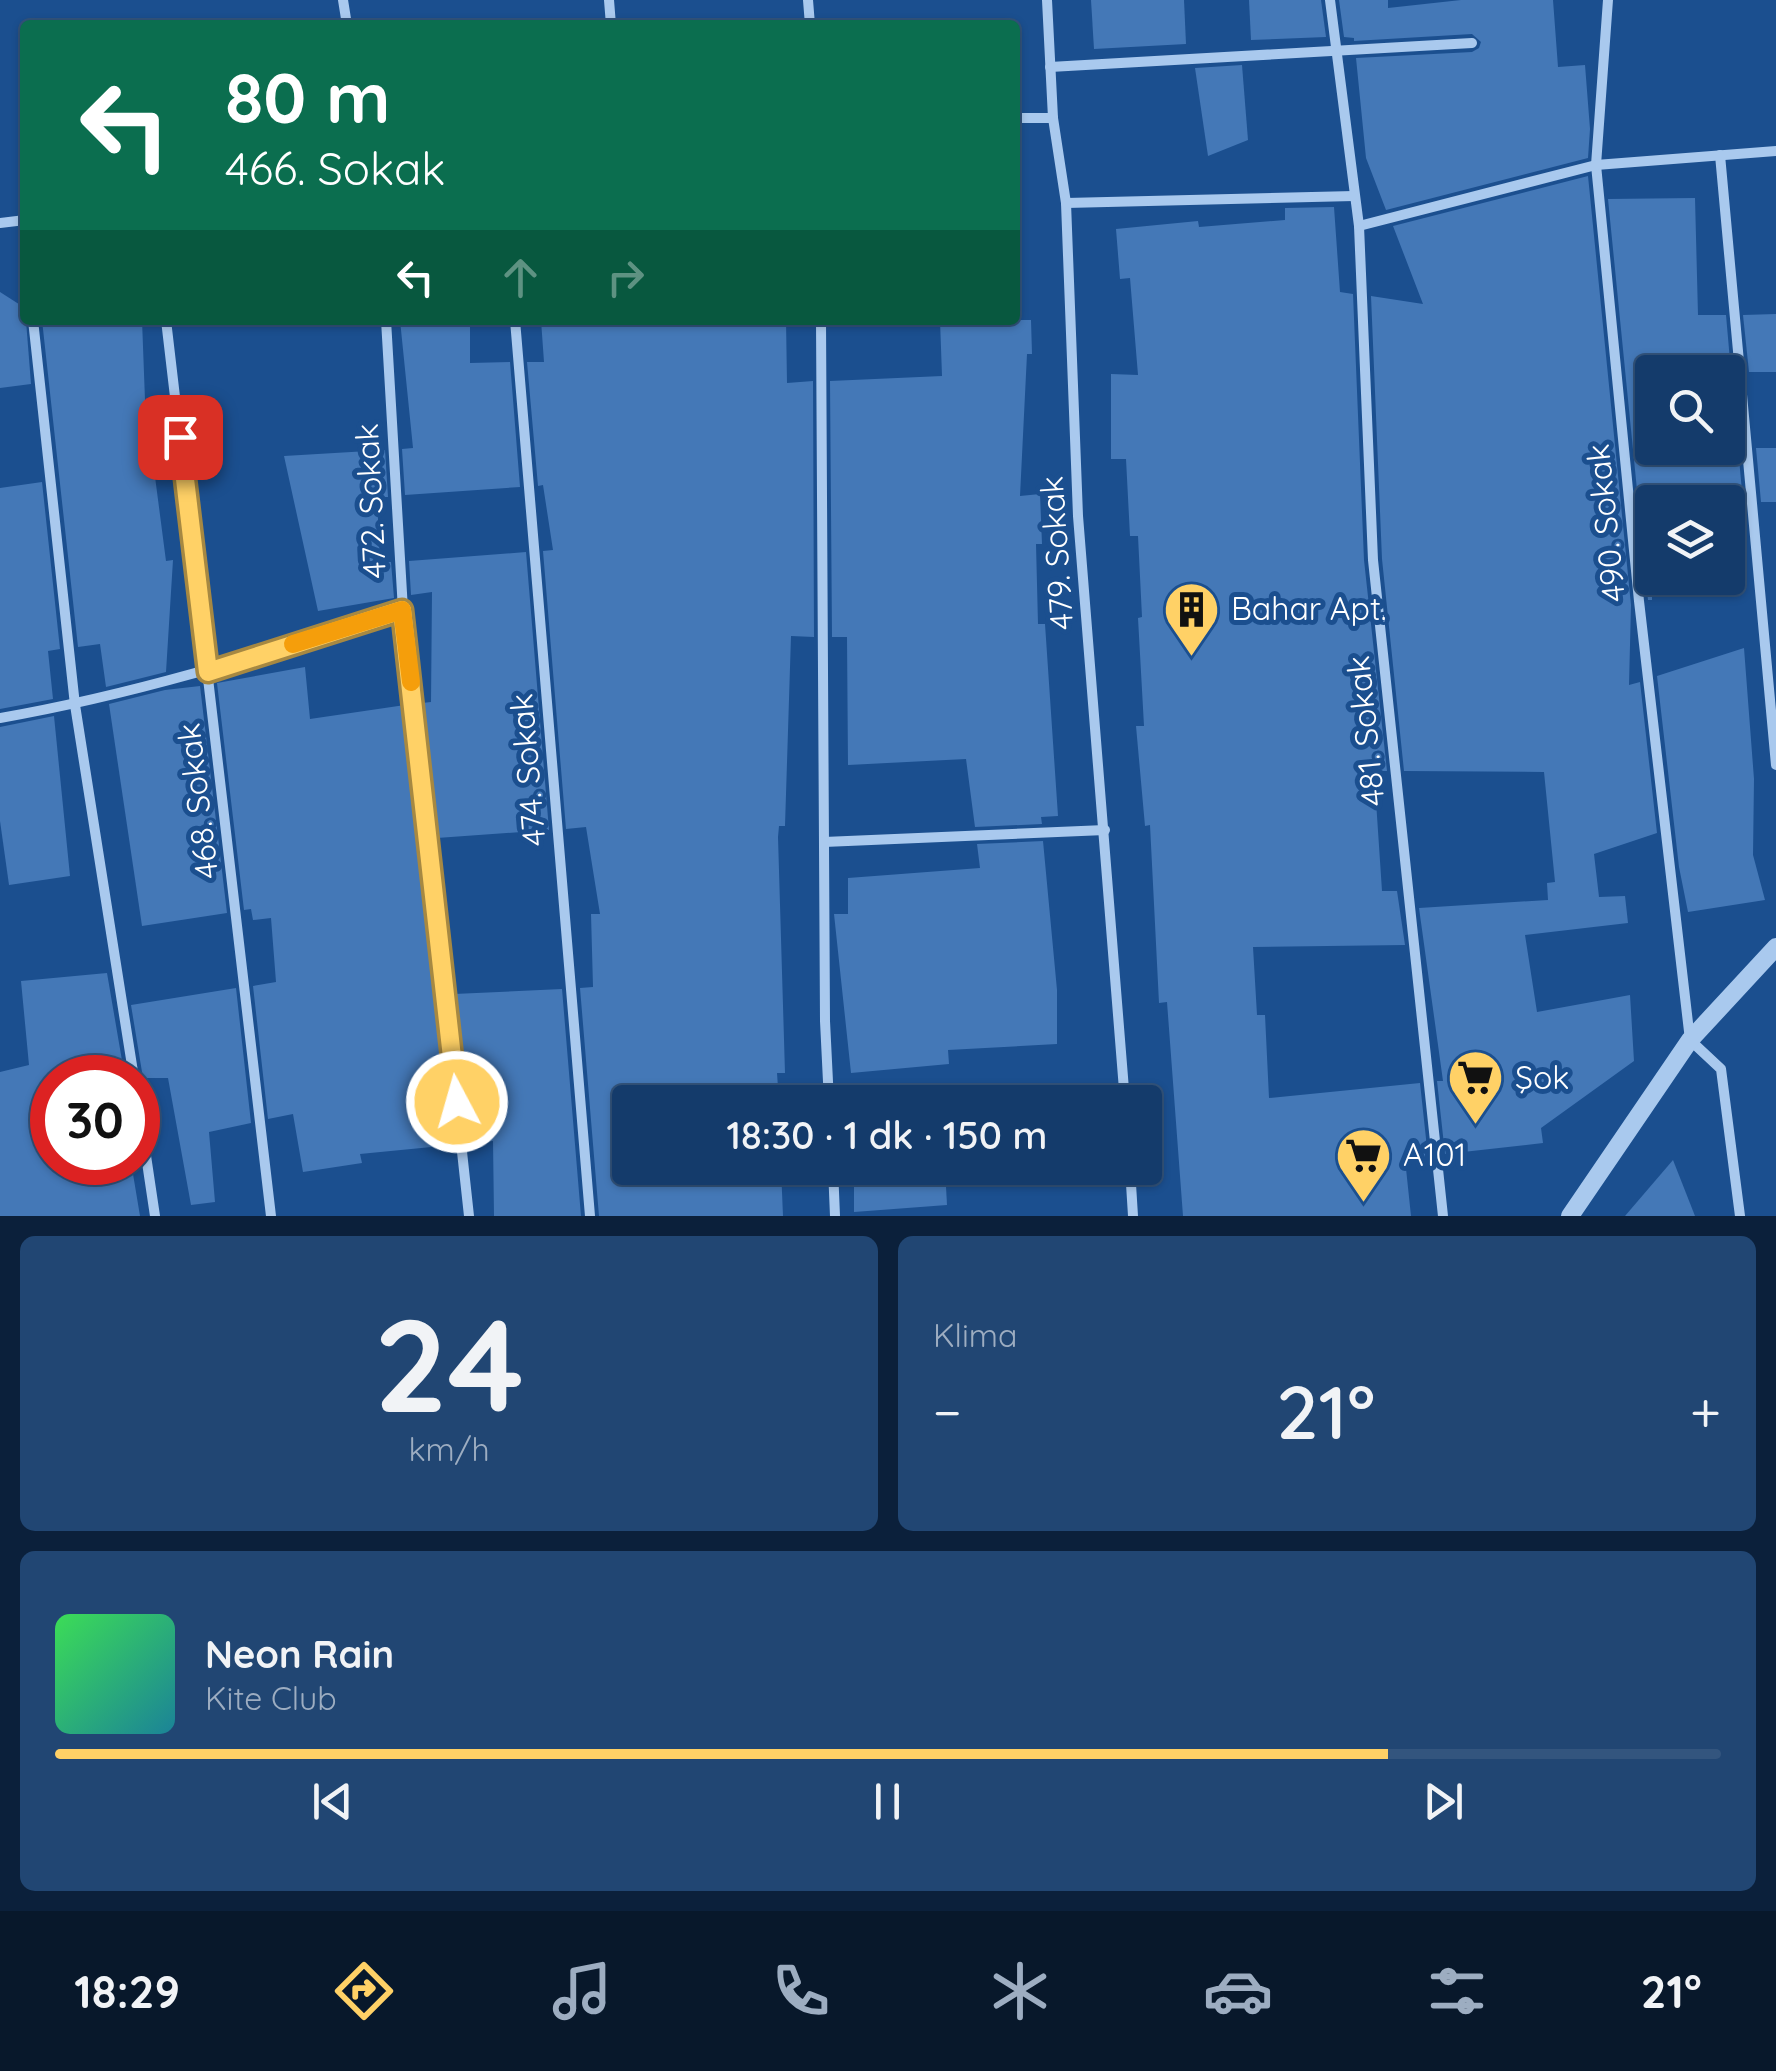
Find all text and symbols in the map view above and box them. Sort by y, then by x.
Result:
text: 80 m [225,53,390,141]
icon: left [60,60,190,190]
text: 466. Sokak [225,140,445,196]
icon: left [388,250,443,305]
icon: ahead [493,250,548,305]
icon: right [598,250,653,305]
map controls [1635,355,1745,595]
button: search [1635,355,1745,465]
pin [138,395,223,480]
icon: arrive [153,410,208,465]
street label: 472. Sokak [346,422,394,580]
street label: 490. Sokak [1577,442,1633,604]
street label: 479. Sokak [1031,475,1081,631]
button: layers [1635,485,1745,595]
building icon: Bahar Apt. [1162,579,1222,658]
place label: Bahar Apt. [1231,588,1387,628]
street label: 481. Sokak [1337,654,1393,808]
street label: 474. Sokak [500,692,554,848]
street label: 468. Sokak [168,721,226,881]
supermarket icon: Şok [1446,1048,1506,1127]
position arrow [405,1050,509,1154]
speed limit sign: 30 [30,1055,160,1185]
place label: Şok [1515,1057,1569,1097]
text: 18:30 · 1 dk · 150 m [727,1111,1047,1159]
supermarket icon: A101 [1334,1125,1394,1204]
place label: A101 [1403,1134,1466,1174]
text: 24 [374,1282,524,1445]
text: Klima [933,1315,1017,1355]
text: 21° [1276,1364,1375,1458]
text: − [933,1377,962,1446]
text: + [1690,1377,1721,1446]
text: km/h [408,1429,490,1469]
text: Neon Rain [205,1630,394,1678]
text: Kite Club [205,1678,337,1718]
icon: previous [305,1774,360,1829]
icon: pause [860,1774,915,1829]
icon: next [1416,1774,1471,1829]
icon: directions [329,1956,399,2026]
icon: music [547,1956,617,2026]
icon: phone [766,1956,836,2026]
icon: climate [985,1956,1055,2026]
icon: car [1203,1956,1273,2026]
icon: filters [1422,1956,1492,2026]
text: 18:29 [74,1963,180,2019]
text: 21° [1641,1963,1702,2019]

